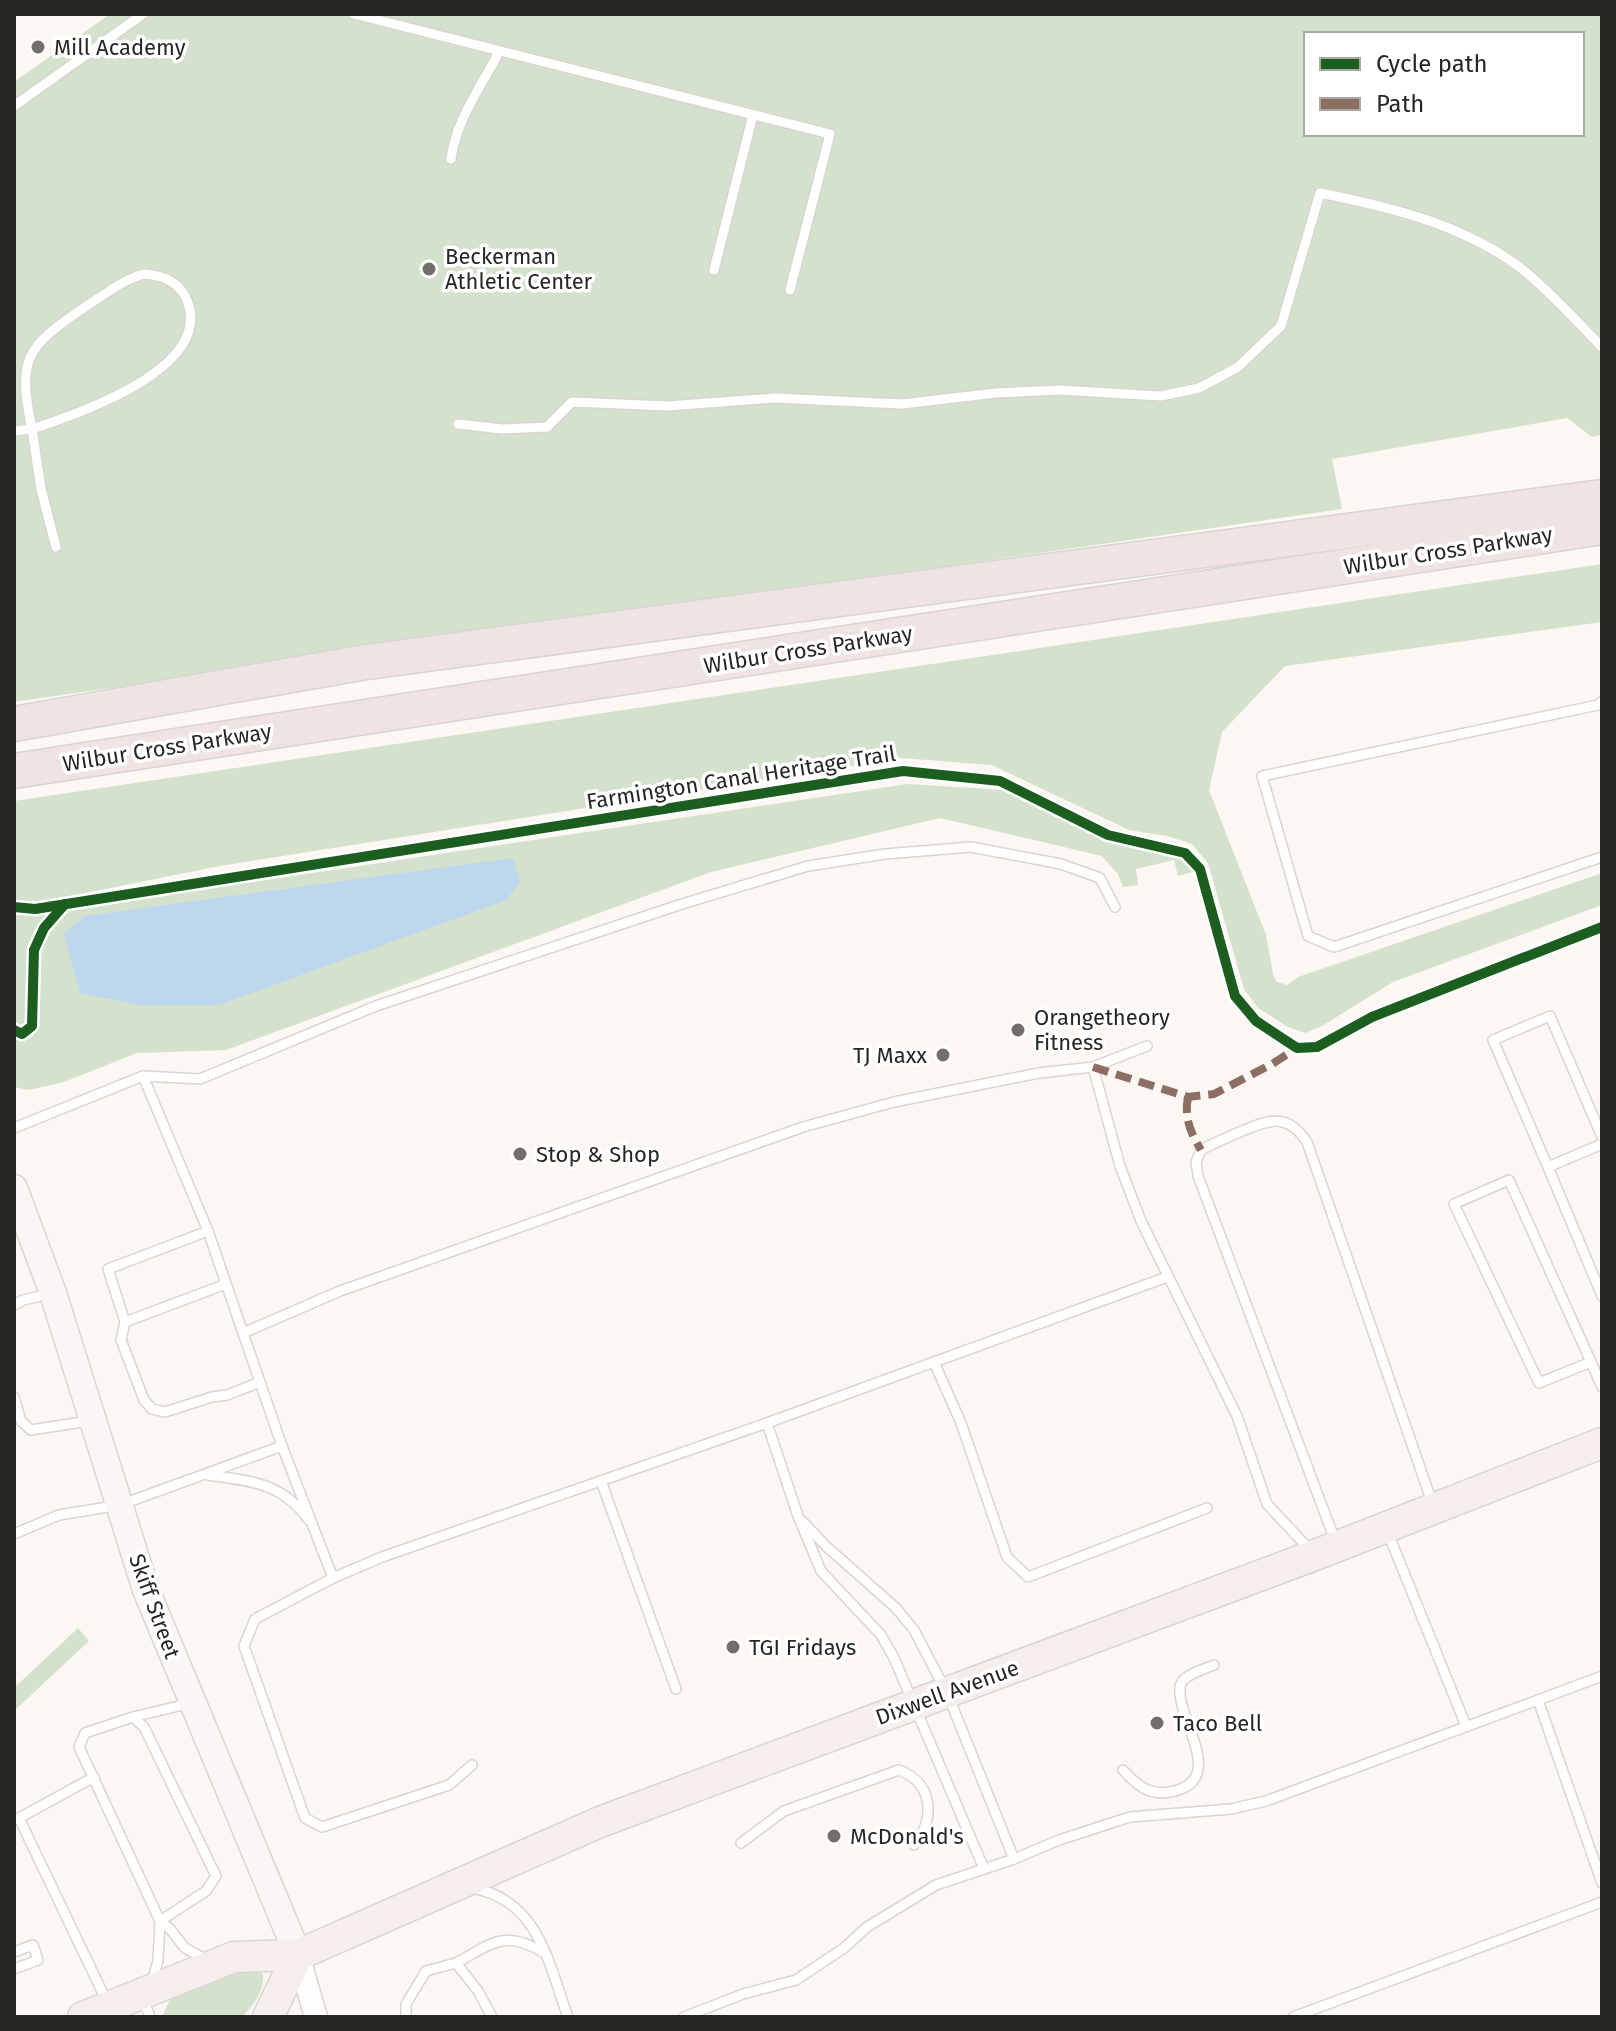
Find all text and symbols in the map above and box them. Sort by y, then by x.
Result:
legend [1304,32,1584,136]
place label: Mill Academy [54,34,186,61]
marker: Mill Academy [29,38,47,56]
text: Cycle path [1376,50,1488,78]
text: Path [1376,90,1424,118]
place label: Beckerman Athletic Center [445,243,593,295]
marker: Beckerman Athletic Center [420,260,438,278]
street label: Wilbur Cross Parkway [1342,521,1555,580]
street label: Wilbur Cross Parkway [702,620,915,679]
street label: Wilbur Cross Parkway [61,718,274,777]
street label: Farmington Canal Heritage Trail [585,740,898,815]
place label: Orangetheory Fitness [1034,1004,1170,1056]
marker: Orangetheory Fitness [1009,1021,1027,1039]
place label: TJ Maxx [853,1042,927,1069]
marker: TJ Maxx [934,1046,952,1064]
place label: Stop & Shop [536,1141,660,1168]
marker: Stop & Shop [511,1145,529,1163]
street label: Skiff Street [123,1550,186,1662]
place label: TGI Fridays [749,1634,856,1661]
marker: TGI Fridays [724,1638,742,1656]
street label: Dixwell Avenue [872,1654,1023,1731]
place label: Taco Bell [1173,1710,1262,1737]
marker: Taco Bell [1148,1714,1166,1732]
place label: McDonald's [850,1823,964,1850]
marker: McDonald's [825,1827,843,1845]

